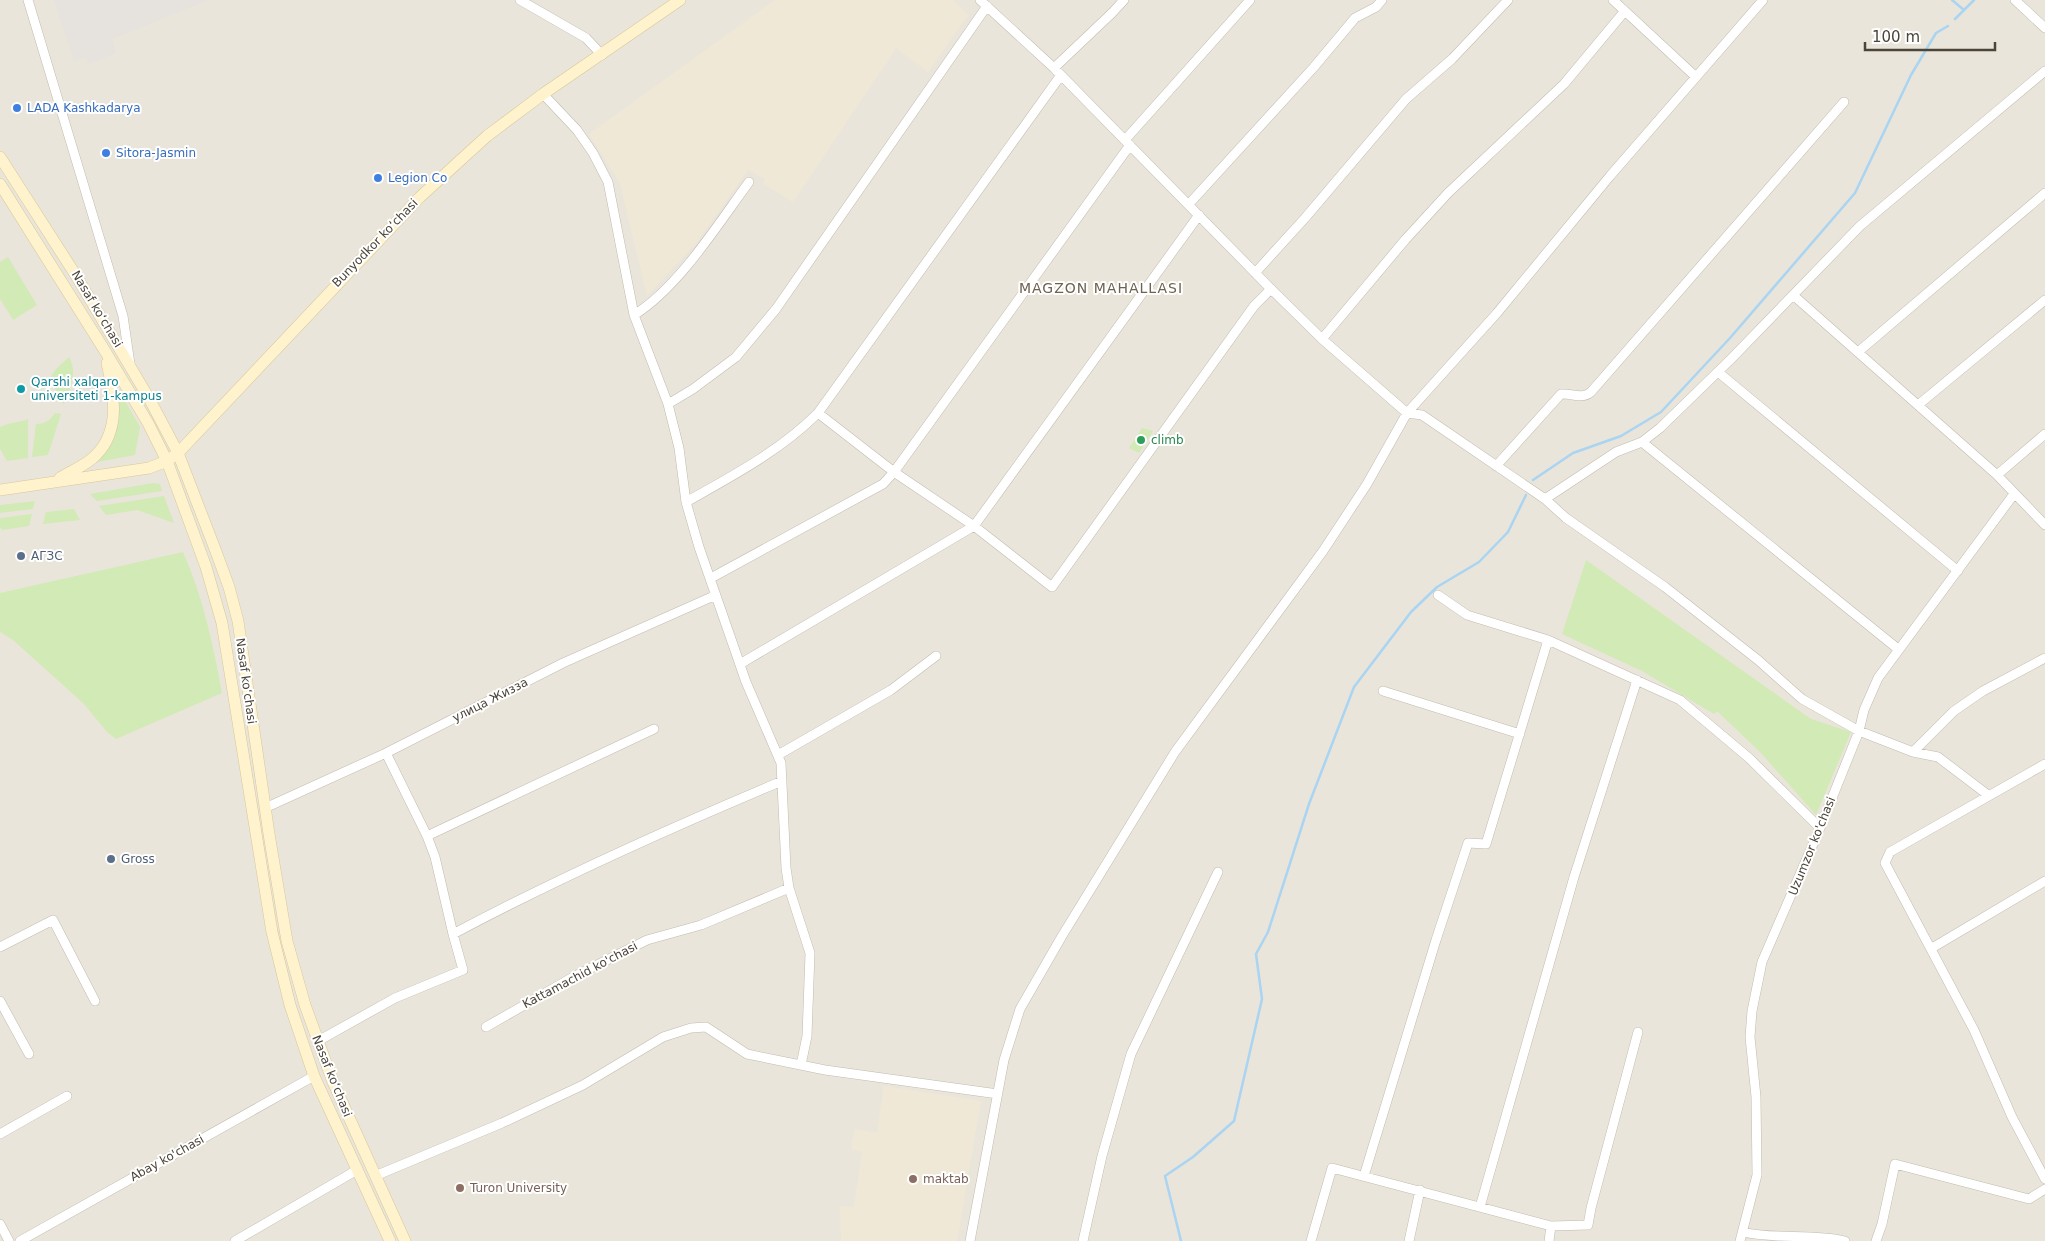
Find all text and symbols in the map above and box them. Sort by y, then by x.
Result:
scale bar [1865,20,1995,52]
text: 100 m [1872,28,1920,46]
place label: LADA Kashkadarya [27,101,141,115]
marker: LADA Kashkadarya [11,102,23,114]
place label: Sitora-Jasmin [116,146,196,160]
marker: Sitora-Jasmin [100,147,112,159]
place label: Legion Co [388,171,447,185]
marker: Legion Co [372,172,384,184]
street label: Bunyodkor koʻchasi [329,196,421,290]
street label: Nasaf ko‘chasi [69,268,125,350]
district label: MAGZON MAHALLASI [1019,280,1183,296]
place label: Qarshi xalqaro universiteti 1-kampus [31,375,162,403]
marker: Qarshi xalqaro universiteti 1-kampus [15,383,27,395]
place label: climb [1151,433,1184,447]
marker: climb [1135,434,1147,446]
place label: АГЗС [31,549,63,563]
marker: АГЗС [15,550,27,562]
street label: Nasaf ko‘chasi [233,637,259,725]
street label: улица Жизза [450,675,530,725]
street label: Uzumzor ko'chasi [1786,795,1838,897]
place label: Gross [121,852,155,866]
marker: Gross [105,853,117,865]
street label: Kattamachid ko'chasi [520,939,640,1011]
street label: Nasaf ko‘chasi [309,1033,355,1119]
street label: Abay ko'chasi [128,1132,206,1184]
place label: maktab [923,1172,969,1186]
marker: maktab [907,1173,919,1185]
place label: Turon University [469,1181,567,1195]
marker: Turon University [454,1182,466,1194]

